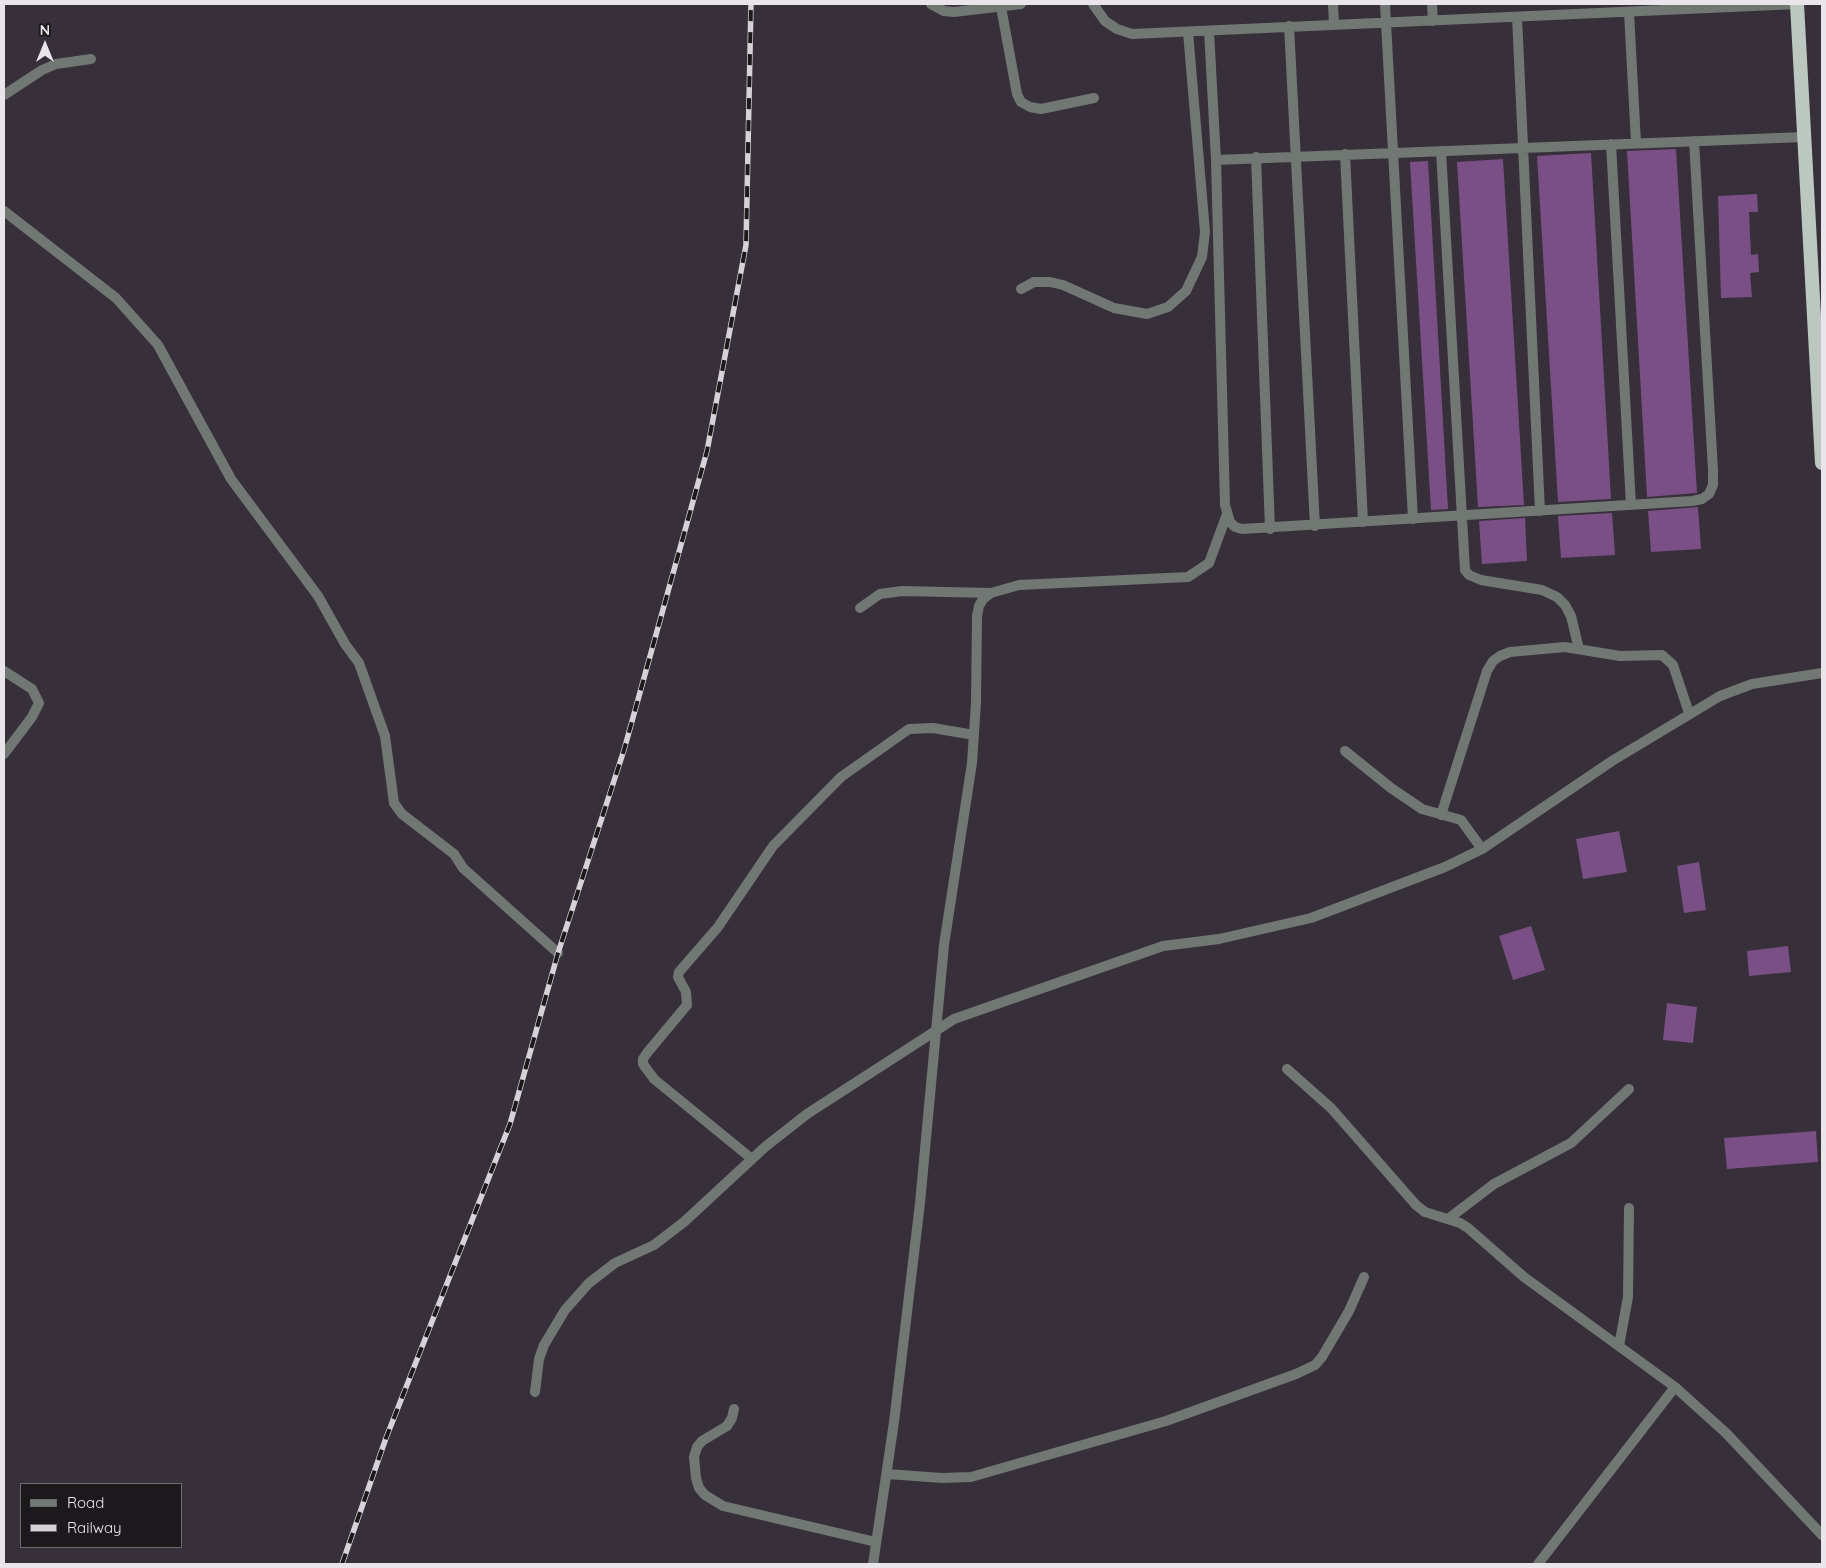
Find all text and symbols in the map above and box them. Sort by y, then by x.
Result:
north arrow [20,20,70,70]
text: N [40,21,50,39]
legend [20,1483,182,1548]
text: Road [67,1493,104,1512]
text: Railway [67,1518,122,1537]

